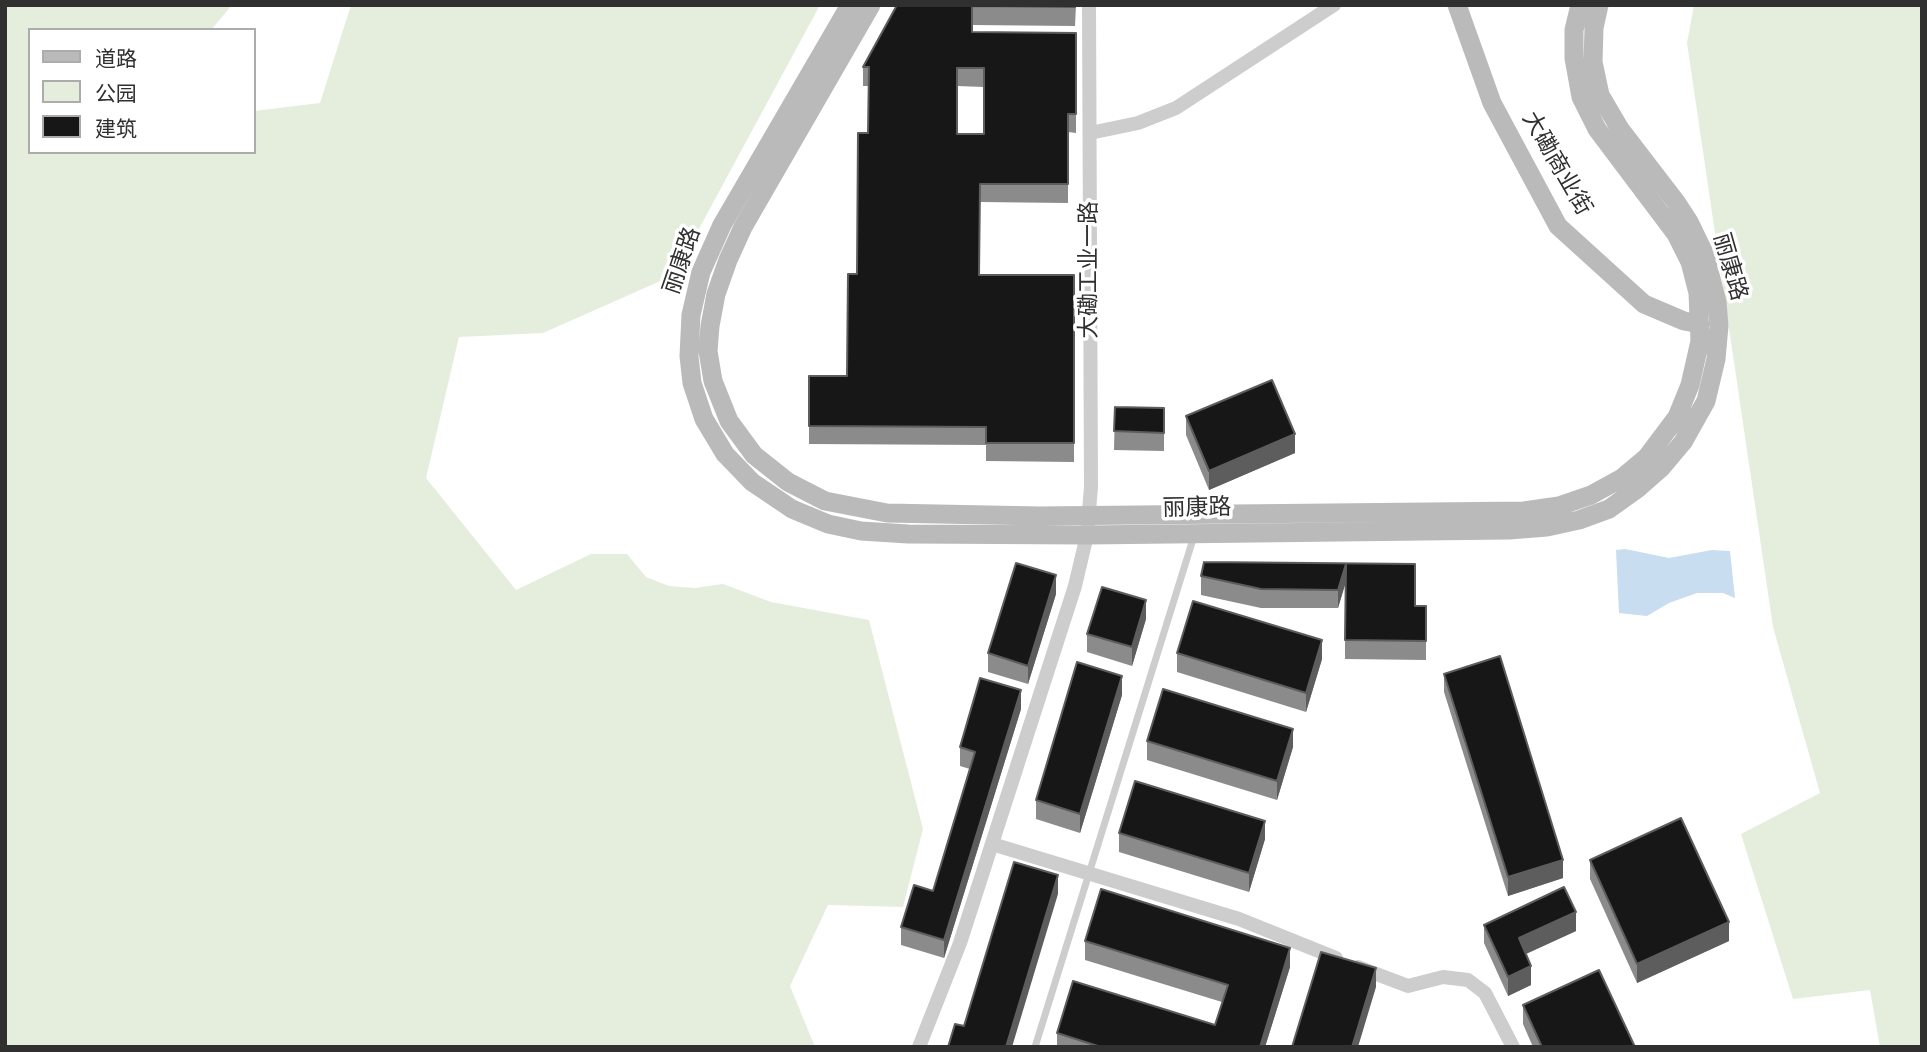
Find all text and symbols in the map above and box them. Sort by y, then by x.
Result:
legend [28,28,256,154]
text: 道路 [95,47,137,71]
text: 公园 [95,82,137,106]
street label: 大磡商业街 [1515,107,1597,221]
text: 建筑 [95,117,137,141]
street label: 大磡工业一路 [1076,201,1104,339]
street label: 丽康路 [659,224,707,298]
street label: 丽康路 [1706,230,1752,304]
street label: 丽康路 [1162,495,1232,523]

